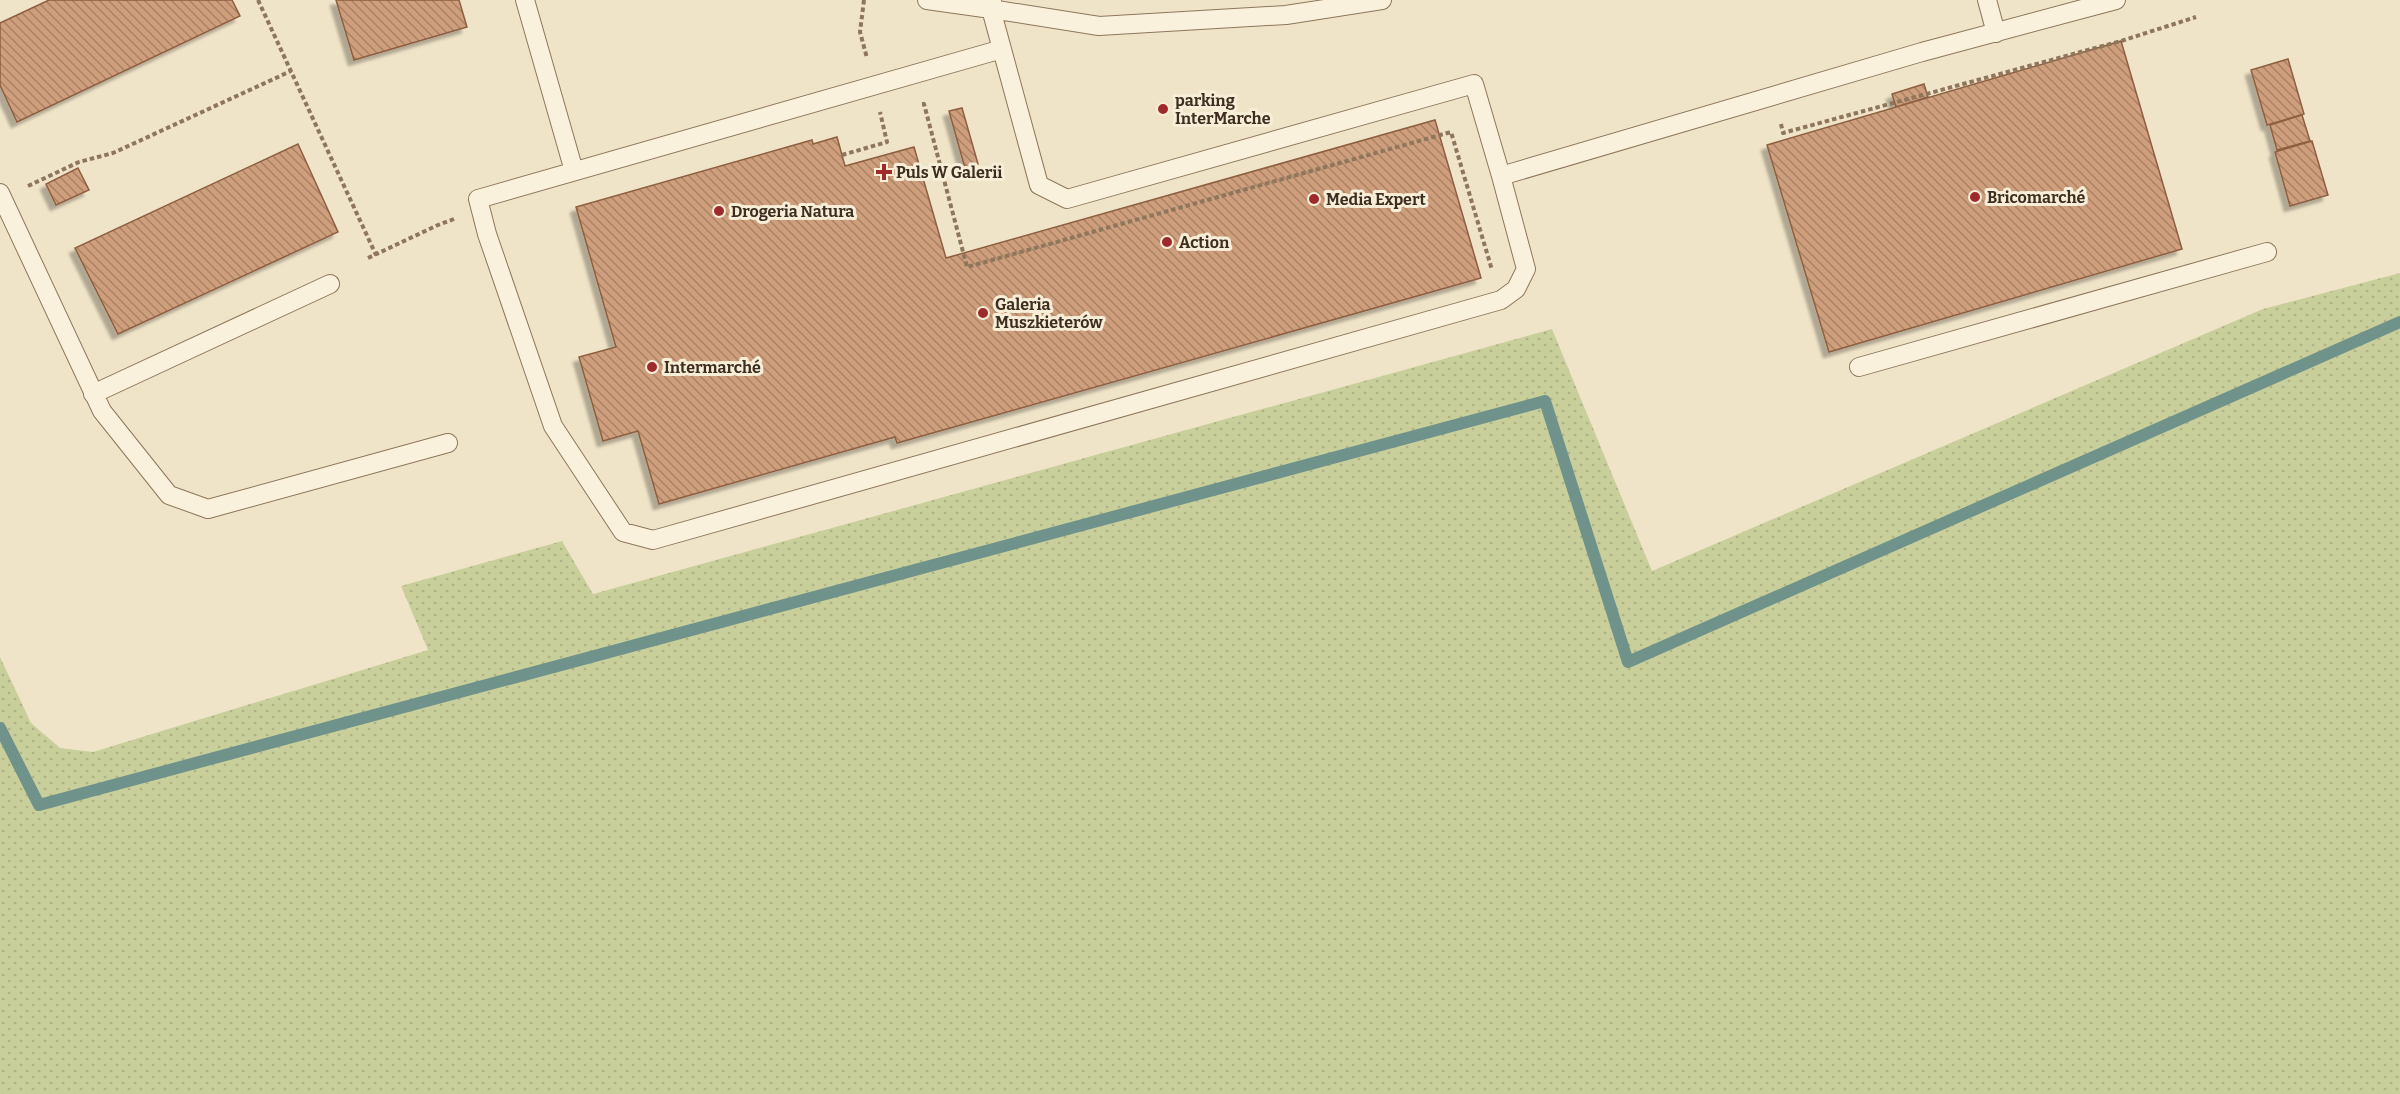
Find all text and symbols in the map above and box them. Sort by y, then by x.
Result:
place label: parking InterMarche [1175,91,1271,128]
marker: parking InterMarche [1156,102,1170,116]
place label: Puls W Galerii [896,163,1002,182]
marker: Puls W Galerii [877,165,891,179]
place label: Bricomarché [1987,188,2086,207]
place label: Media Expert [1326,190,1426,209]
marker: Bricomarché [1968,190,1982,204]
marker: Media Expert [1307,192,1321,206]
place label: Drogeria Natura [731,202,854,221]
marker: Drogeria Natura [712,204,726,218]
place label: Action [1179,233,1230,252]
marker: Action [1160,235,1174,249]
place label: Galeria Muszkieterów [995,295,1103,332]
marker: Galeria Muszkieterów [976,306,990,320]
place label: Intermarché [664,358,761,377]
marker: Intermarché [645,360,659,374]

